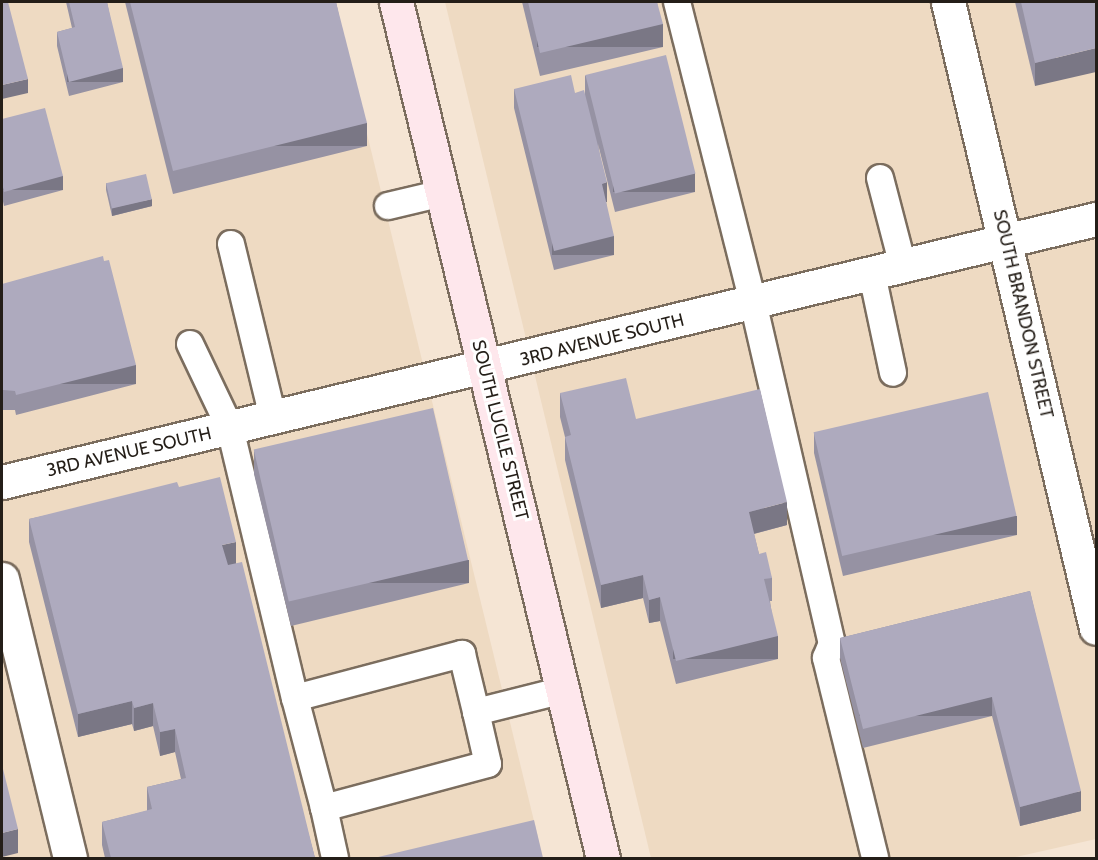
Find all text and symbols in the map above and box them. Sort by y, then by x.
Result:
street label: SOUTH BRANDON STREET [988,208,1058,420]
street label: 3RD AVENUE SOUTH [518,309,686,371]
street label: SOUTH LUCILE STREET [467,338,533,522]
street label: 3RD AVENUE SOUTH [45,423,213,481]

